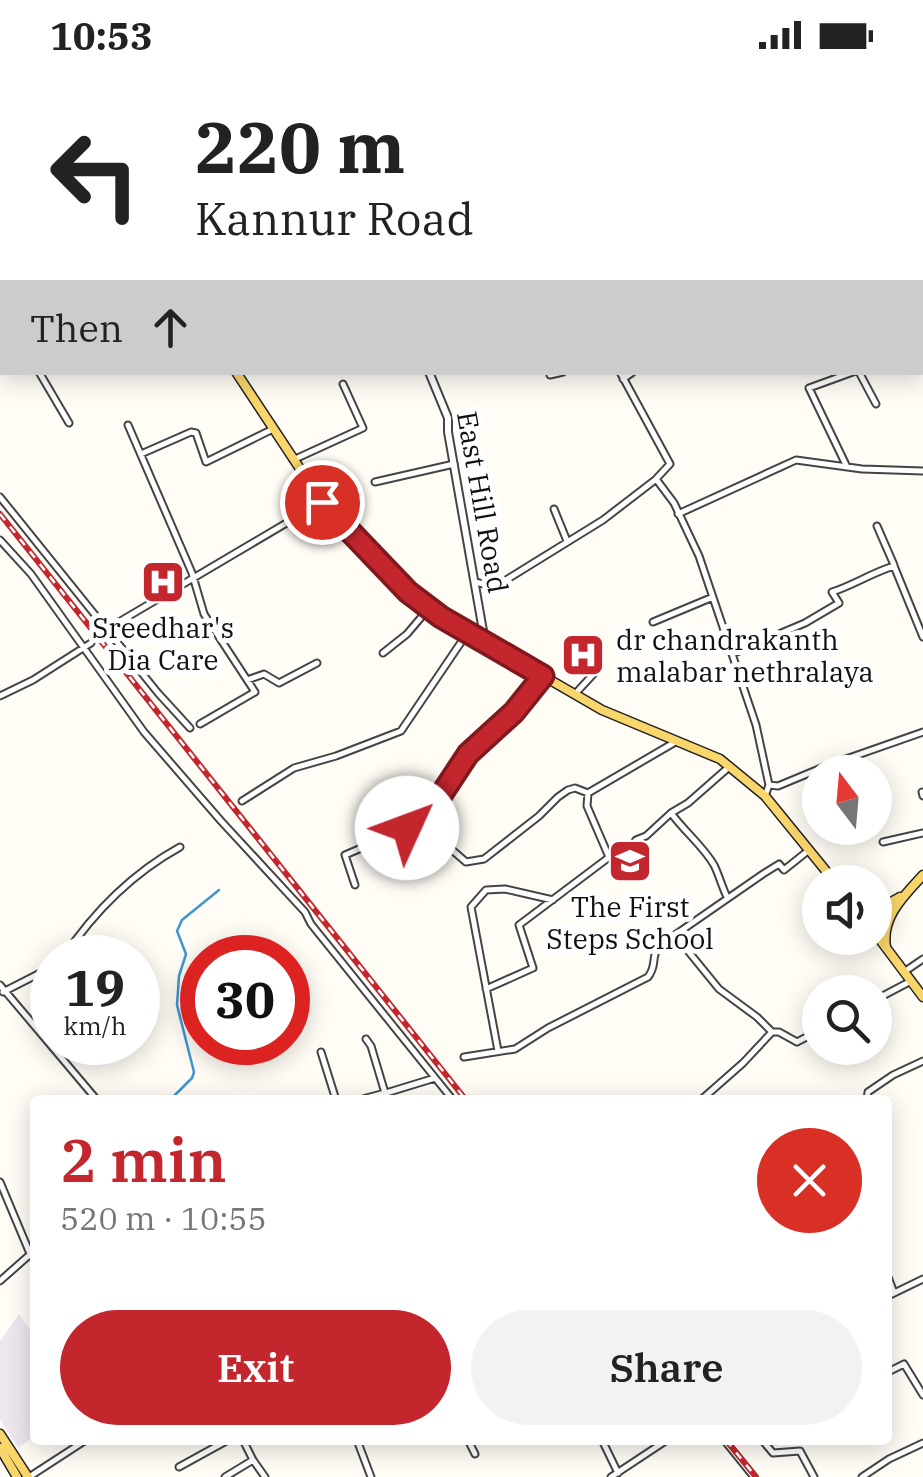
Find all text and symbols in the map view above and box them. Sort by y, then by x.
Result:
text: 10:53 [50,11,153,60]
text: 220 m [195,101,405,192]
icon: left [30,110,160,240]
text: Kannur Road [195,189,474,247]
icon: ahead [143,300,198,355]
text: Then [30,303,123,352]
street label: East Hill Road [449,408,517,596]
pin [280,460,365,545]
icon: arrive [295,475,350,530]
hospital icon: Sreedhar's Dia Care [140,559,186,605]
place label: Sreedhar's Dia Care [92,609,234,678]
place label: dr chandrakanth malabar nethralaya [616,621,874,690]
hospital icon: dr chandrakanth malabar nethralaya [560,632,606,678]
north arrow [802,755,892,845]
map controls [802,755,892,1065]
position arrow [355,776,459,880]
school or university icon: The First Steps School [607,838,653,884]
button: sound [802,865,892,955]
place label: The First Steps School [546,888,714,957]
speed limit sign: 30 [180,935,310,1065]
text: 19 [65,955,125,1020]
button: search [802,975,892,1065]
text: km/h [63,1009,127,1042]
text: 2 min [60,1120,227,1199]
button: close [757,1128,862,1233]
text: 520 m · 10:55 [60,1197,267,1239]
button: Exit [60,1310,451,1425]
button: Share [471,1310,862,1425]

